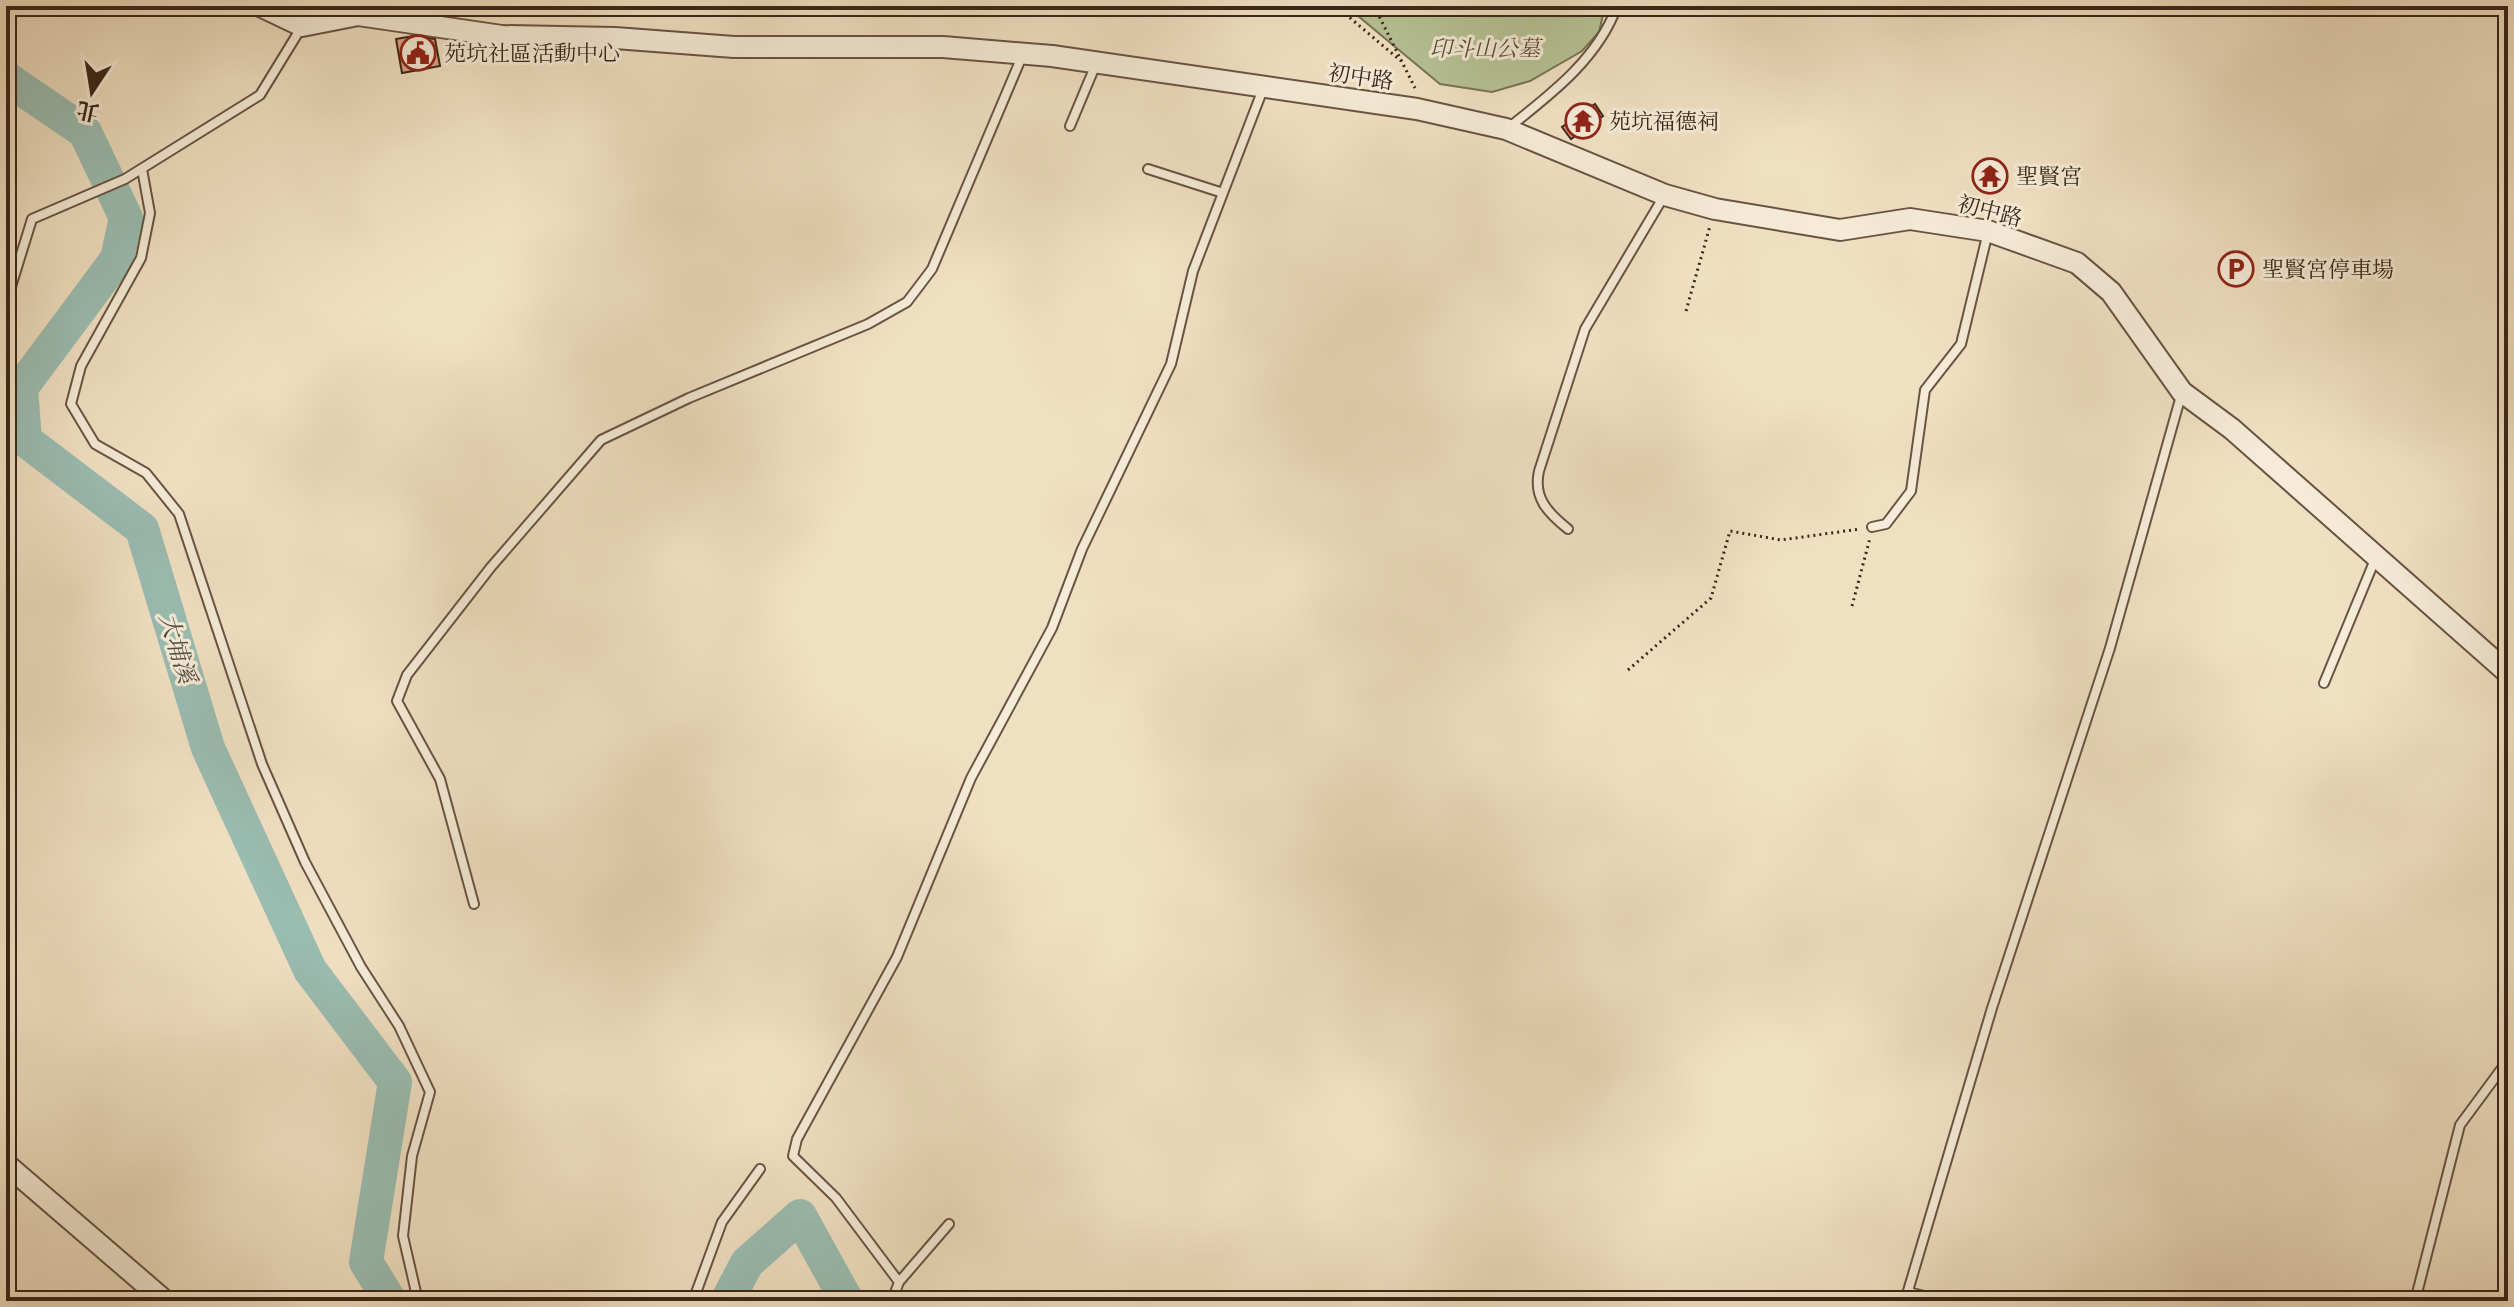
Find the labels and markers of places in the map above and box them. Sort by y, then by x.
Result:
public building icon: 苑坑社區活動中心 [399,34,437,72]
place label: 苑坑社區活動中心 [444,40,620,67]
temple icon: 苑坑福德祠 [1564,102,1602,140]
place label: 苑坑福德祠 [1609,108,1719,135]
temple icon: 聖賢宮 [1971,157,2009,195]
place label: 聖賢宮 [2016,163,2082,190]
parking icon: 聖賢宮停車場 [2217,250,2255,288]
place label: 聖賢宮停車場 [2262,256,2394,283]

